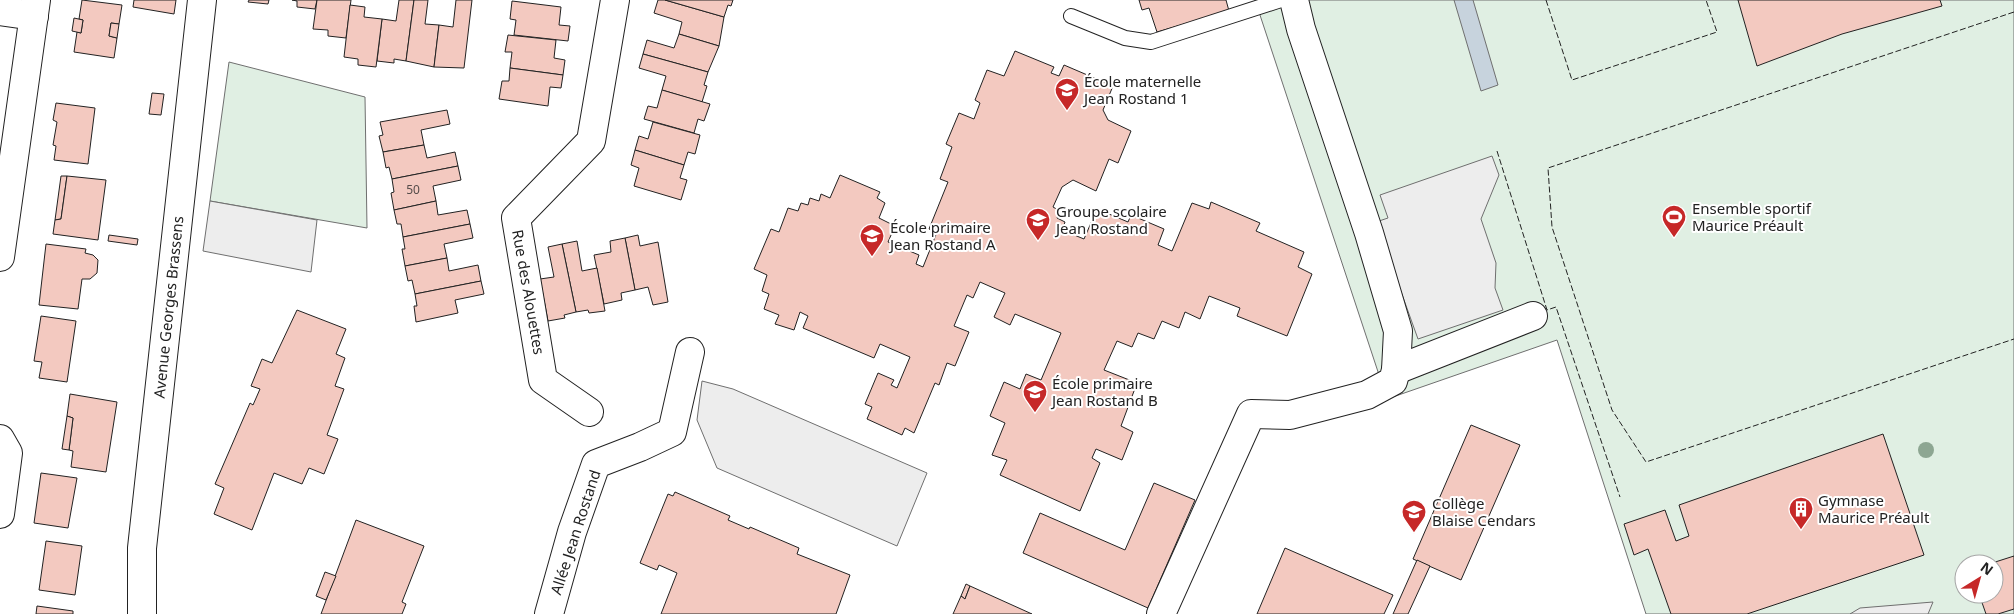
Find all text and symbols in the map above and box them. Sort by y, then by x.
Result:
place label: École maternelle Jean Rostand 1 [1082,71,1201,108]
school or university icon: École maternelle Jean Rostand 1 [1054,77,1080,111]
house number: 50 [406,181,420,198]
place label: Ensemble sportif Maurice Préault [1692,198,1812,235]
place label: Groupe scolaire Jean Rostand [1054,201,1167,238]
sports icon: Ensemble sportif Maurice Préault [1661,204,1687,238]
school or university icon: Groupe scolaire Jean Rostand [1025,207,1051,241]
street label: Avenue Georges Brassens [148,215,188,399]
place label: École primaire Jean Rostand A [888,217,996,254]
school or university icon: École primaire Jean Rostand A [859,223,885,257]
street label: Rue des Alouettes [508,228,550,356]
place label: École primaire Jean Rostand B [1050,373,1158,410]
school or university icon: École primaire Jean Rostand B [1022,379,1048,413]
street label: Allée Jean Rostand [545,467,605,597]
place label: Gymnase Maurice Préault [1818,490,1930,527]
place label: Collège Blaise Cendars [1432,493,1536,530]
building icon: Gymnase Maurice Préault [1788,496,1814,530]
school or university icon: Collège Blaise Cendars [1401,499,1427,533]
north arrow [1954,554,2004,604]
text: N [1977,557,1997,579]

